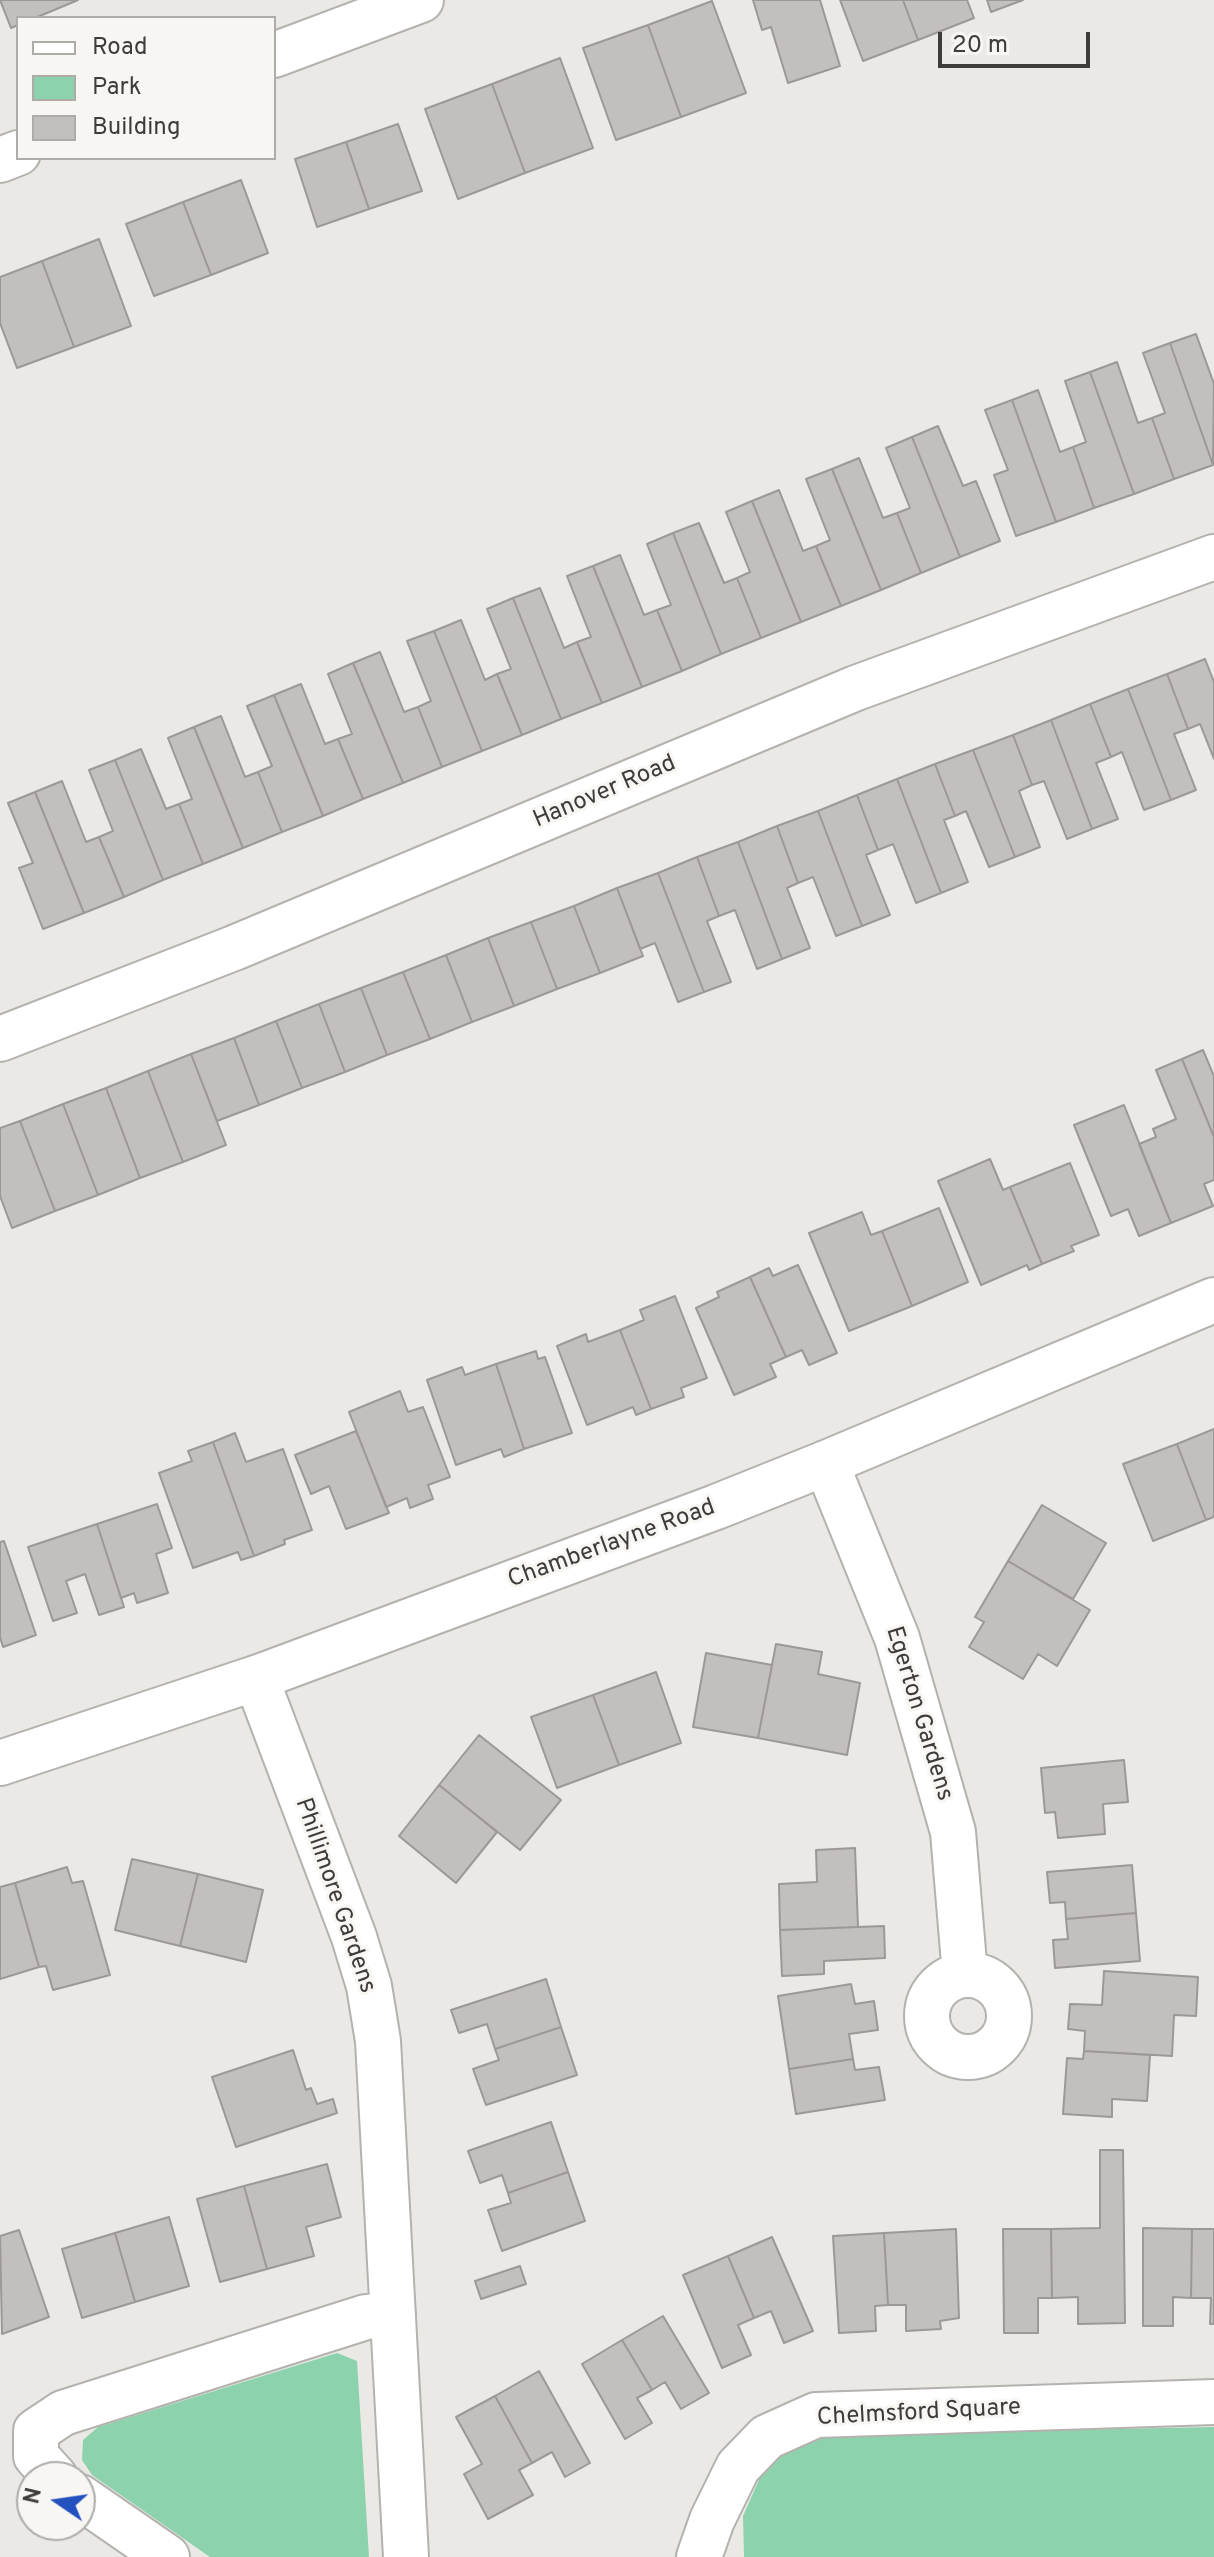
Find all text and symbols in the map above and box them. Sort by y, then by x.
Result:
legend [16,16,276,160]
scale bar [942,16,1094,66]
text: 20 m [952,31,1008,61]
text: Road [92,33,148,63]
text: Park [92,73,142,103]
text: Building [92,113,181,143]
street label: Hanover Road [529,750,681,836]
street label: Chamberlayne Road [504,1494,720,1596]
street label: Egerton Gardens [878,1623,958,1805]
street label: Phillimore Gardens [287,1795,381,1997]
street label: Chelmsford Square [816,2394,1022,2434]
north arrow [16,2461,96,2541]
text: N [19,2485,49,2507]

